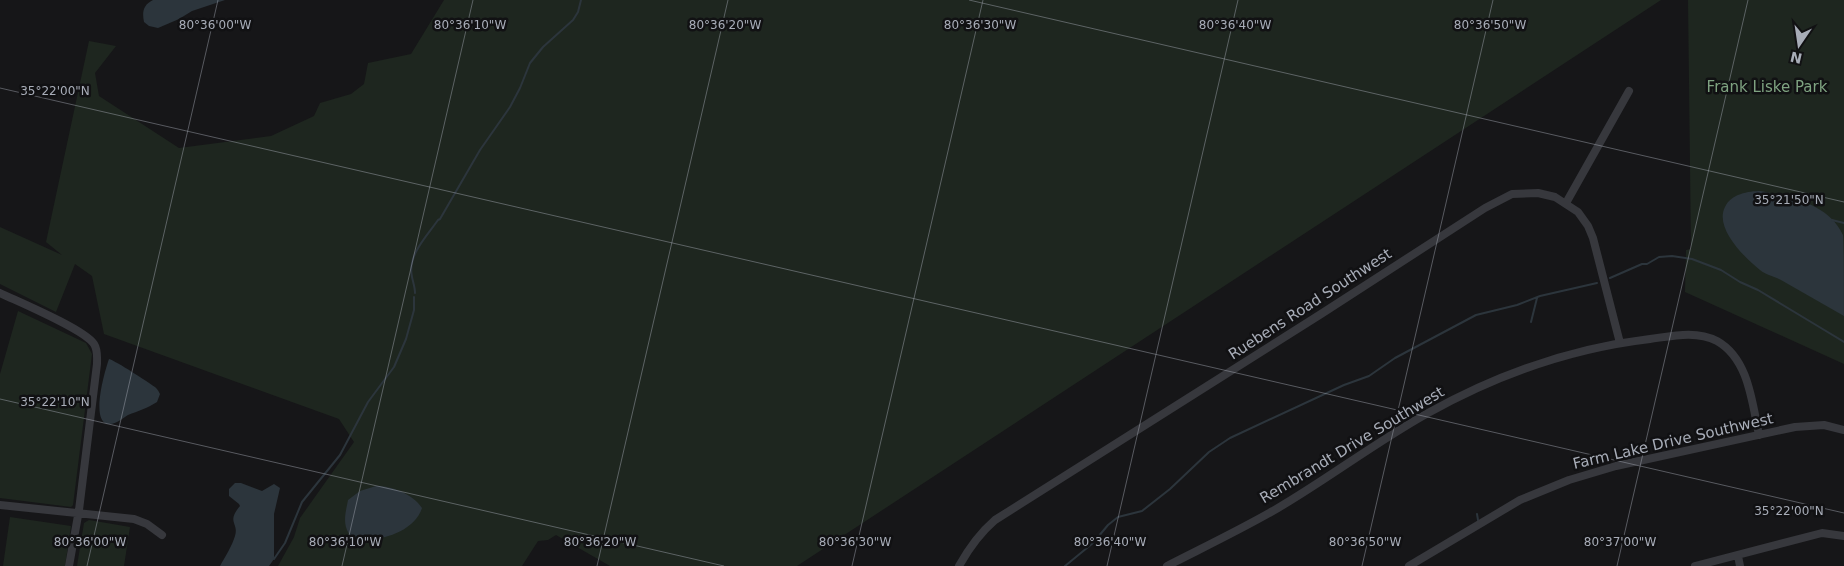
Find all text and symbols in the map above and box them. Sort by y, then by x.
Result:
text: 80°36'00"W [179,18,251,32]
text: 80°36'10"W [434,18,506,32]
text: 80°36'20"W [689,18,761,32]
text: 80°36'30"W [944,18,1016,32]
text: 80°36'40"W [1199,18,1271,32]
text: 80°36'50"W [1454,18,1526,32]
north arrow [1774,20,1824,70]
text: N [1789,49,1804,67]
park label: Frank Liske Park [1707,78,1828,96]
text: 35°22'00"N [20,84,90,98]
text: 35°21'50"N [1754,193,1824,207]
street label: Ruebens Road Southwest [1225,245,1395,363]
street label: Rembrandt Drive Southwest [1257,383,1447,507]
text: 35°22'10"N [20,395,90,409]
street label: Farm Lake Drive Southwest [1571,409,1775,473]
text: 35°22'00"N [1754,504,1824,518]
text: 80°36'00"W [54,535,126,549]
text: 80°36'10"W [309,535,381,549]
text: 80°36'20"W [564,535,636,549]
text: 80°36'30"W [819,535,891,549]
text: 80°36'40"W [1074,535,1146,549]
text: 80°36'50"W [1329,535,1401,549]
text: 80°37'00"W [1584,535,1656,549]

